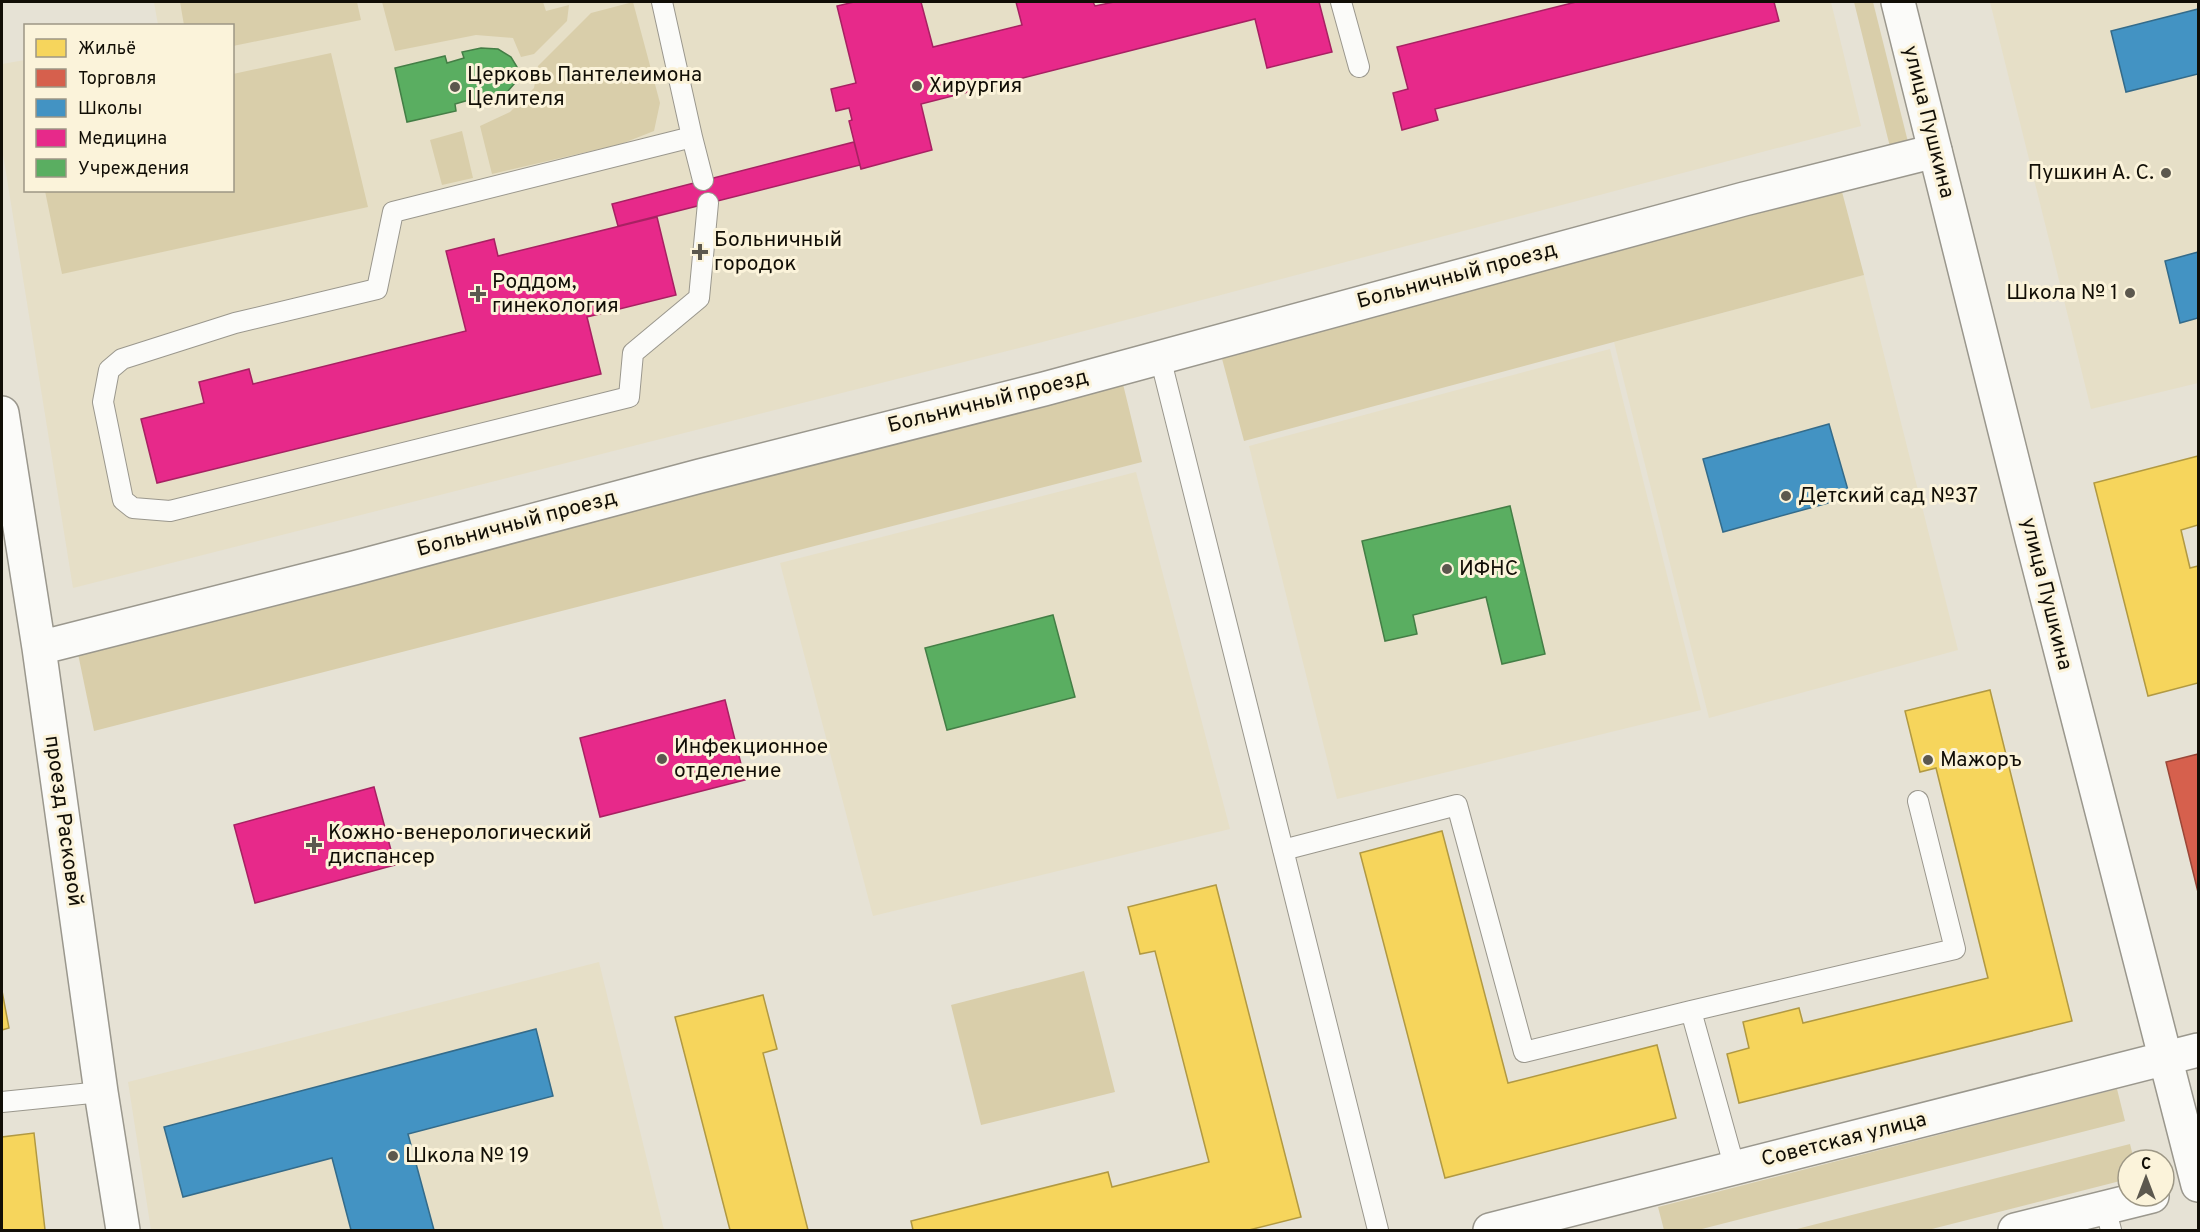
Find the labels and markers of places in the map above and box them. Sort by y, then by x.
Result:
place label: Церковь Пантелеимона Целителя [467,62,702,113]
place label: Хирургия [929,73,1022,100]
marker: Хирургия [910,79,924,93]
marker: Церковь Пантелеимона Целителя [448,80,462,94]
place label: Пушкин А. С. [2028,160,2154,187]
marker: Пушкин А. С. [2159,166,2173,180]
place label: Больничный городок [714,227,842,278]
marker: Больничный городок [691,243,709,261]
place label: Роддом, гинекология [492,269,619,320]
place label: Школа № 1 [2006,280,2118,307]
marker: Роддом, гинекология [469,285,487,303]
marker: Школа № 1 [2123,286,2137,300]
place label: Детский сад №37 [1798,483,1978,510]
marker: Детский сад №37 [1779,489,1793,503]
place label: ИФНС [1459,556,1518,583]
marker: ИФНС [1440,562,1454,576]
place label: Инфекционное отделение [674,734,828,785]
place label: Мажоръ [1940,747,2022,774]
marker: Инфекционное отделение [655,752,669,766]
marker: Мажоръ [1921,753,1935,767]
place label: Кожно-венерологический диспансер [328,820,592,871]
marker: Кожно-венерологический диспансер [305,836,323,854]
place label: Школа № 19 [405,1143,529,1170]
marker: Школа № 19 [386,1149,400,1163]

